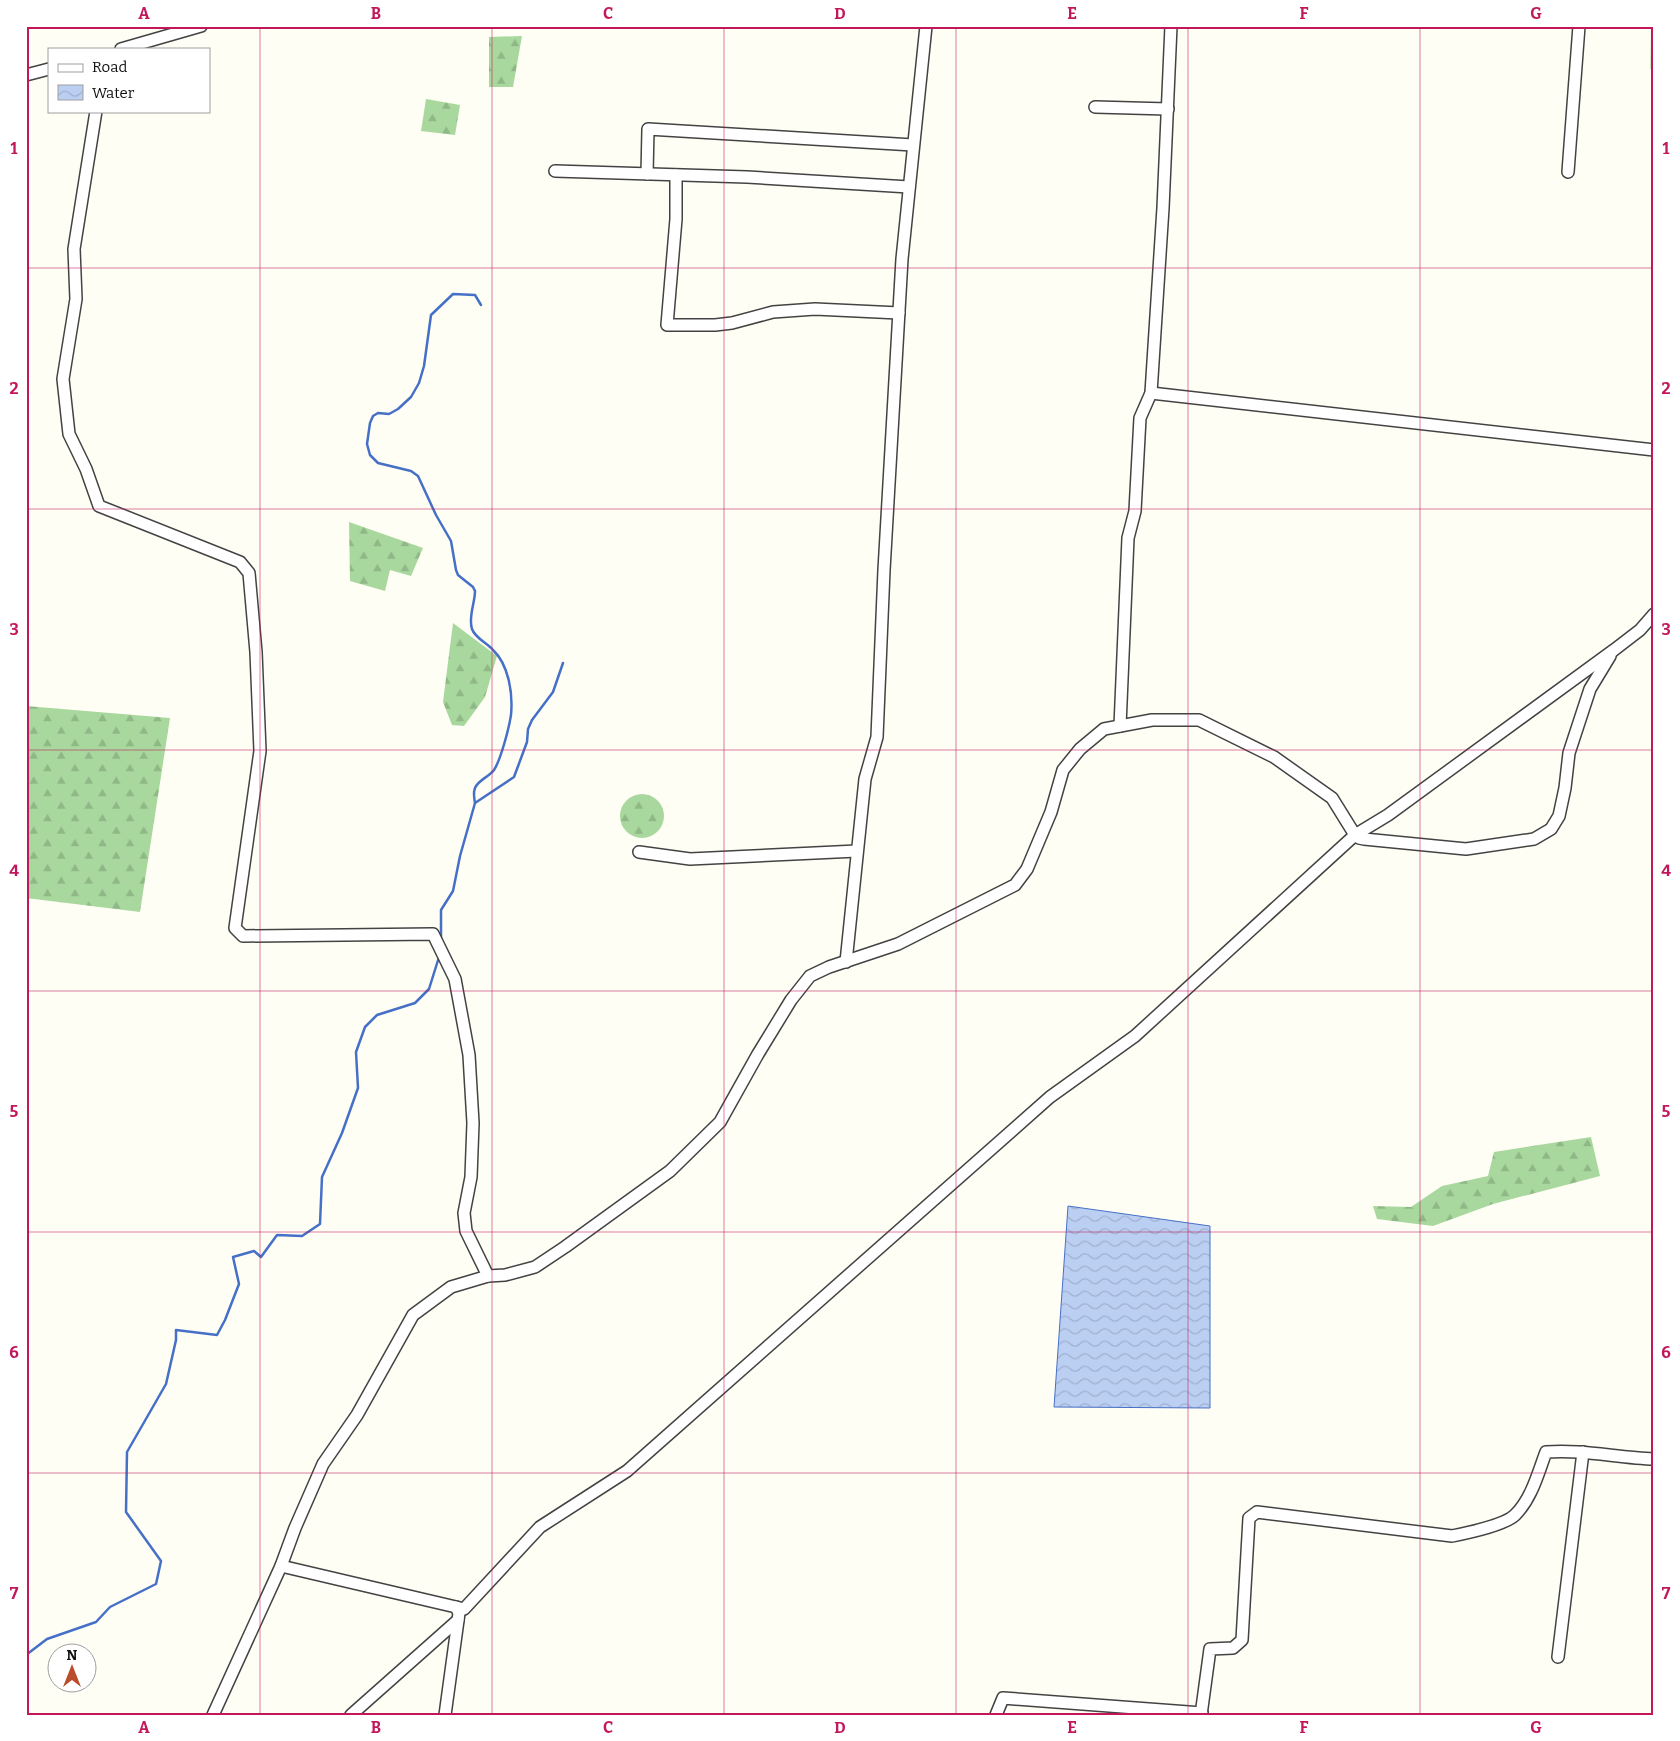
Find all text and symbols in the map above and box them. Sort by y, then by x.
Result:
text: A [138,4,150,23]
text: B [371,4,381,23]
text: C [603,4,613,23]
text: D [834,4,846,23]
text: E [1067,4,1077,23]
text: F [1300,4,1309,23]
text: G [1530,4,1542,23]
legend [48,48,210,112]
text: Road [92,58,127,76]
text: Water [92,84,135,102]
text: 1 [11,139,18,158]
text: 1 [1663,139,1670,158]
text: 2 [9,379,19,398]
text: 2 [1661,379,1671,398]
text: 3 [9,620,19,639]
text: 3 [1661,620,1671,639]
text: 4 [9,861,19,880]
text: 4 [1661,861,1671,880]
text: 5 [10,1102,19,1121]
text: 5 [1662,1102,1671,1121]
text: 6 [9,1343,19,1362]
text: 6 [1661,1343,1671,1362]
text: 7 [10,1584,19,1603]
text: 7 [1662,1584,1671,1603]
north arrow [48,1644,98,1694]
text: N [67,1647,78,1664]
text: A [138,1718,150,1737]
text: B [371,1718,381,1737]
text: C [603,1718,613,1737]
text: D [834,1718,846,1737]
text: E [1067,1718,1077,1737]
text: F [1300,1718,1309,1737]
text: G [1530,1718,1542,1737]

